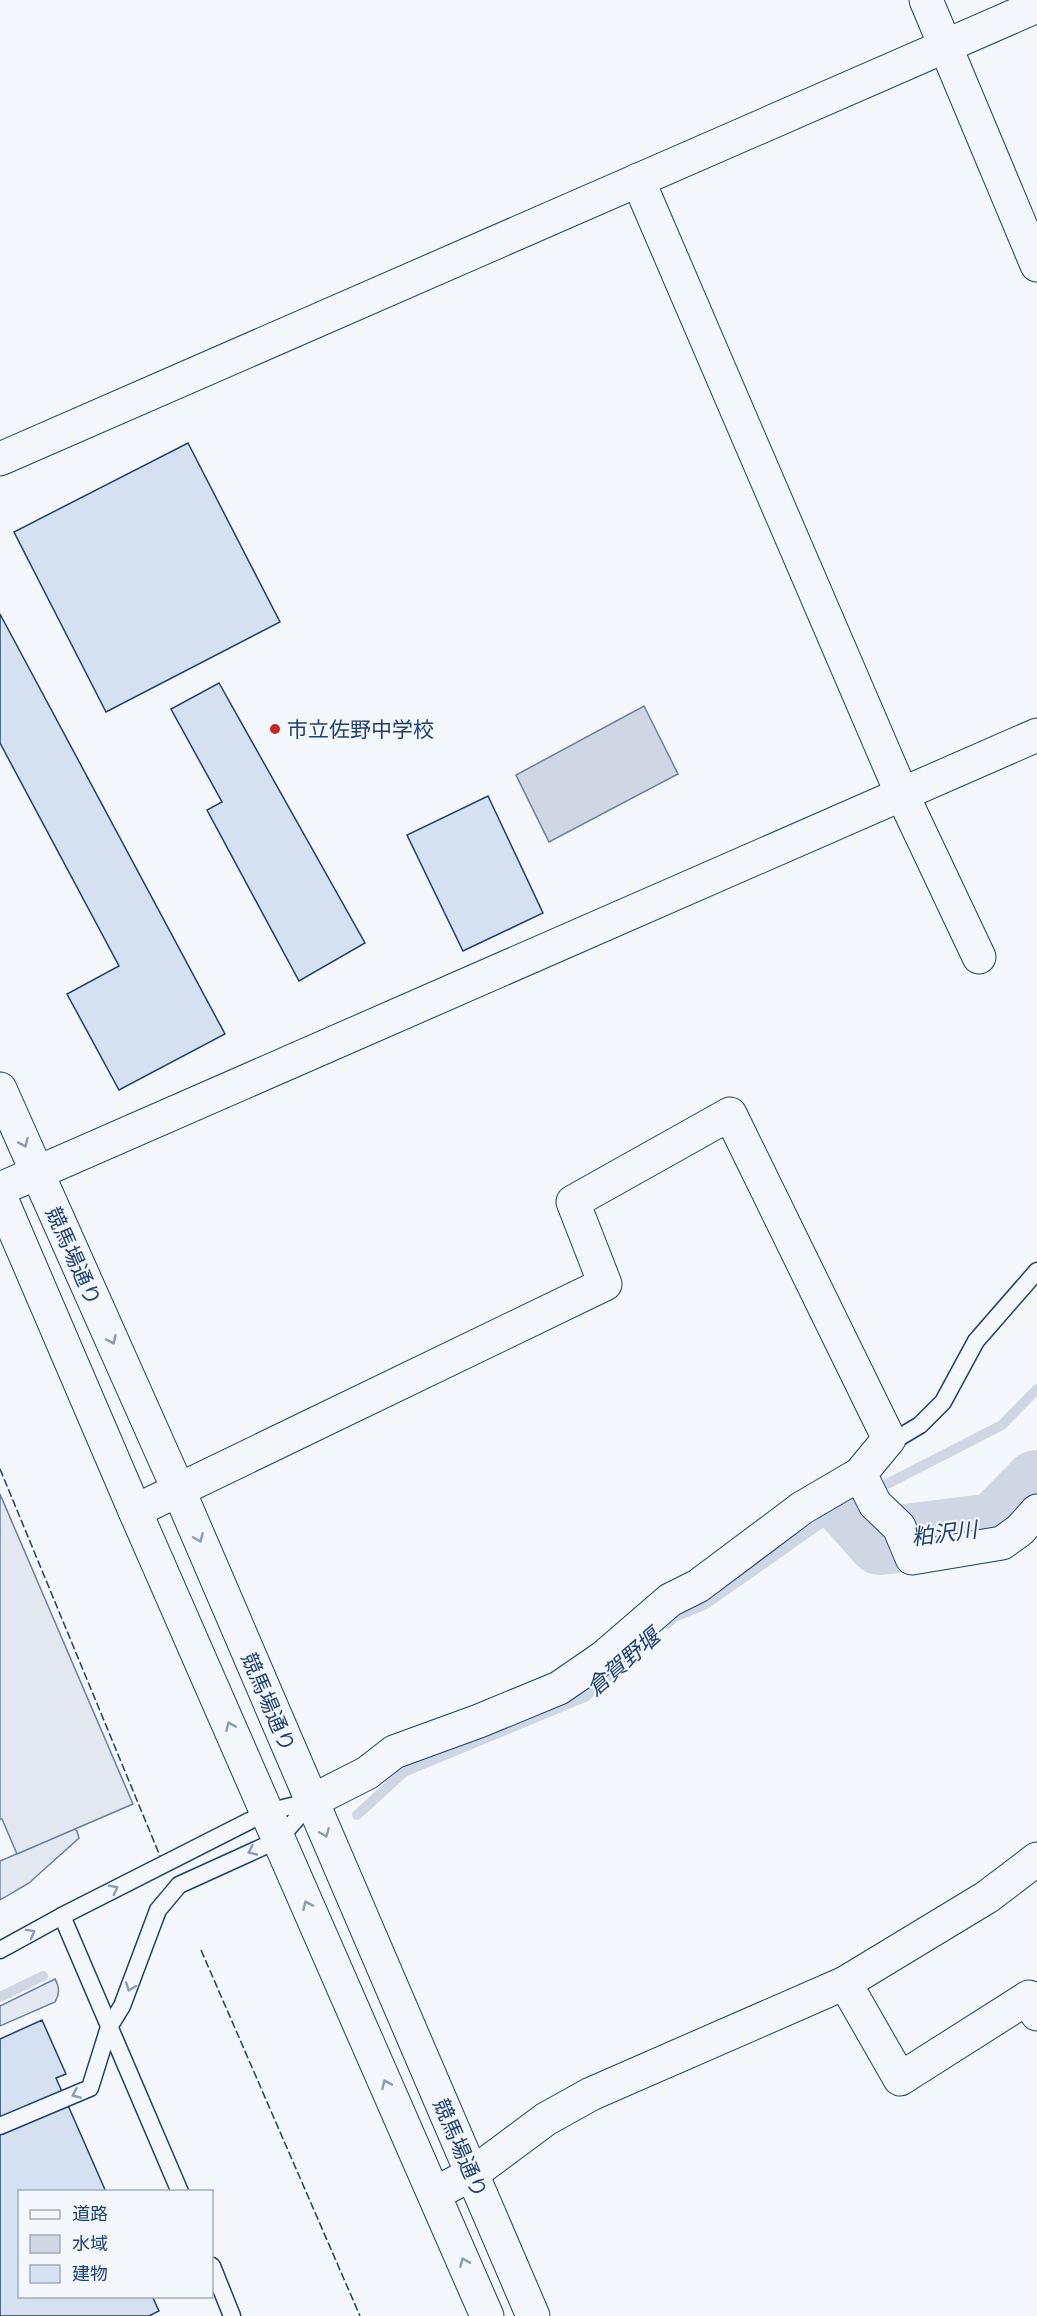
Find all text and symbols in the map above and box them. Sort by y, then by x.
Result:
place label: 市立佐野中学校 [287,713,434,745]
marker: 市立佐野中学校 [268,722,282,736]
one-way arrow [16,1136,28,1147]
street label: 競馬場通り [38,1202,110,1310]
one-way arrow [104,1334,116,1345]
water label: 粕沢川 [909,1512,981,1554]
one-way arrow [192,1531,204,1542]
water label: 倉賀野堰 [579,1618,670,1704]
street label: 競馬場通り [234,1647,304,1757]
one-way arrow [225,1722,237,1733]
one-way arrow [318,1827,330,1838]
one-way arrow [248,1844,259,1856]
one-way arrow [107,1885,118,1897]
one-way arrow [302,1901,314,1912]
one-way arrow [25,1929,35,1940]
one-way arrow [124,1981,137,1991]
one-way arrow [381,2079,393,2090]
one-way arrow [71,2087,82,2099]
street label: 競馬場通り [426,2093,496,2203]
legend [18,2190,213,2298]
text: 道路 [72,2200,108,2227]
text: 水域 [72,2230,108,2257]
one-way arrow [459,2258,471,2269]
text: 建物 [72,2260,108,2287]

